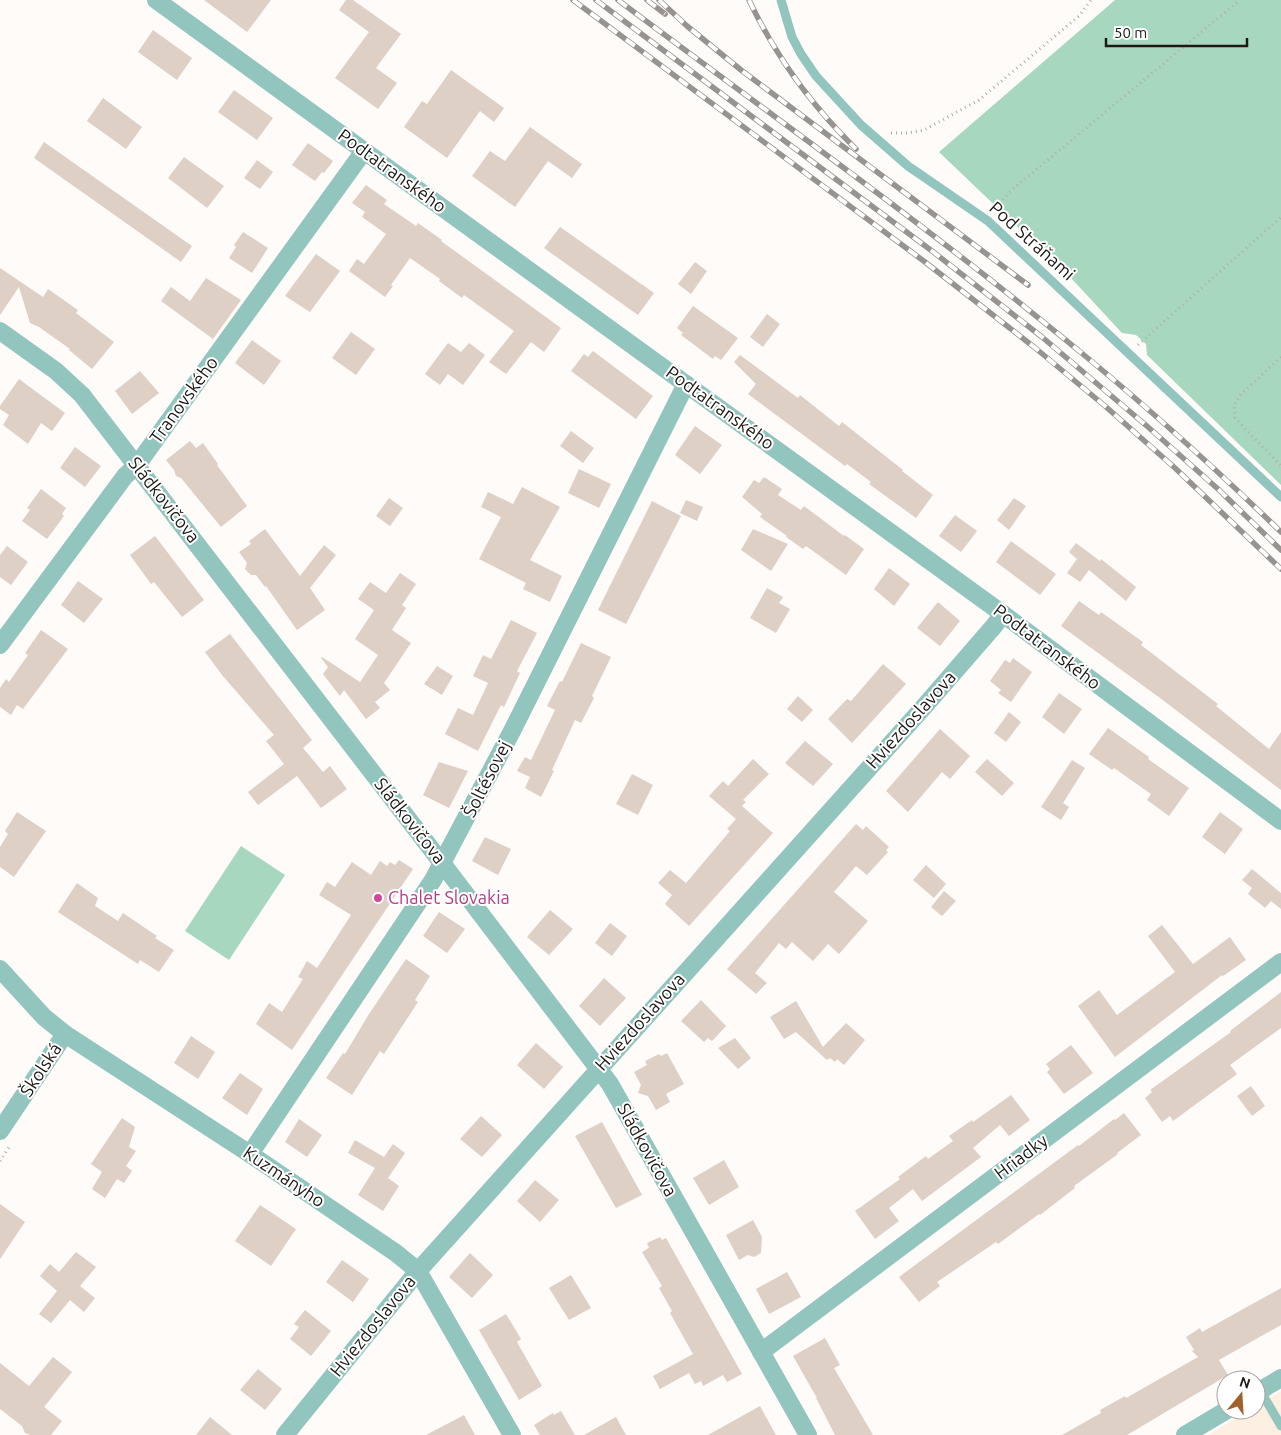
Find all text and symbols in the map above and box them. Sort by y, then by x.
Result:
scale bar [1106,15,1247,47]
text: 50 m [1114,24,1147,41]
street label: Podtatranského [335,124,451,216]
street label: Pod Stráňami [986,197,1079,284]
street label: Tranovského [145,352,221,447]
street label: Podtatranského [663,361,779,453]
street label: Sládkovičova [125,453,204,546]
street label: Podtatranského [990,599,1105,693]
street label: Hviezdoslavova [861,667,959,772]
street label: Šoltésovej [457,737,514,820]
street label: Sládkovičova [371,774,450,867]
place label: Chalet Slovakia [388,887,510,907]
marker: Chalet Slovakia [372,892,384,904]
street label: Hviezdoslavova [590,969,688,1074]
street label: Školská [15,1038,65,1100]
street label: Sládkovičova [614,1100,682,1199]
street label: Hriadky [990,1130,1051,1183]
street label: Kuzmányho [240,1142,329,1211]
street label: Hviezdoslavova [325,1271,419,1380]
north arrow [1216,1370,1266,1420]
text: N [1238,1373,1252,1392]

